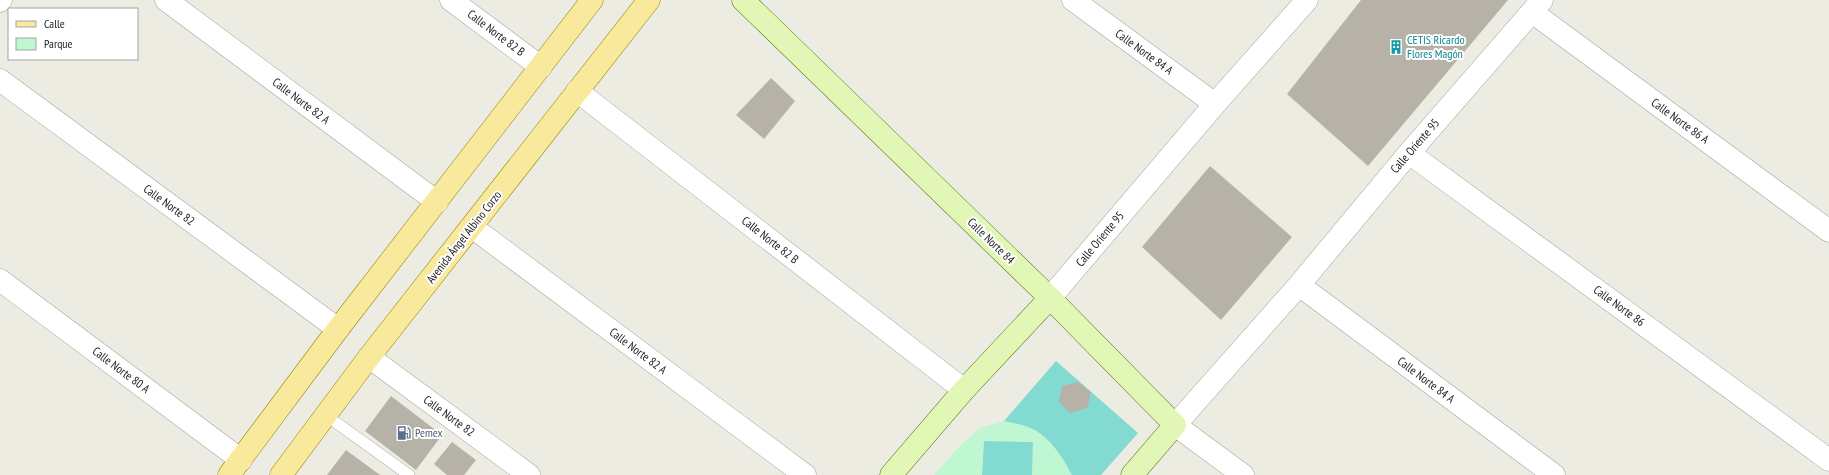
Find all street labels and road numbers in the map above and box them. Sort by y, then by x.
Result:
street label: Calle Norte 82 B [465,6,528,59]
street label: Calle Norte 84 A [1112,26,1176,78]
street label: Calle Norte 82 A [270,74,333,127]
street label: Calle Norte 86 A [1648,95,1712,147]
street label: Calle Oriente 95 [1387,115,1442,176]
street label: Calle Norte 82 [141,181,198,228]
street label: Avenida Ángel Albino Corzo [423,187,504,286]
street label: Calle Oriente 95 [1072,208,1127,269]
street label: Calle Norte 82 B [739,213,802,267]
street label: Calle Norte 84 [965,214,1019,267]
street label: Calle Norte 86 [1591,282,1648,329]
street label: Calle Norte 82 A [607,324,670,377]
street label: Calle Norte 80 A [90,343,153,396]
street label: Calle Norte 84 A [1395,353,1458,406]
street label: Calle Norte 82 [421,392,478,439]

